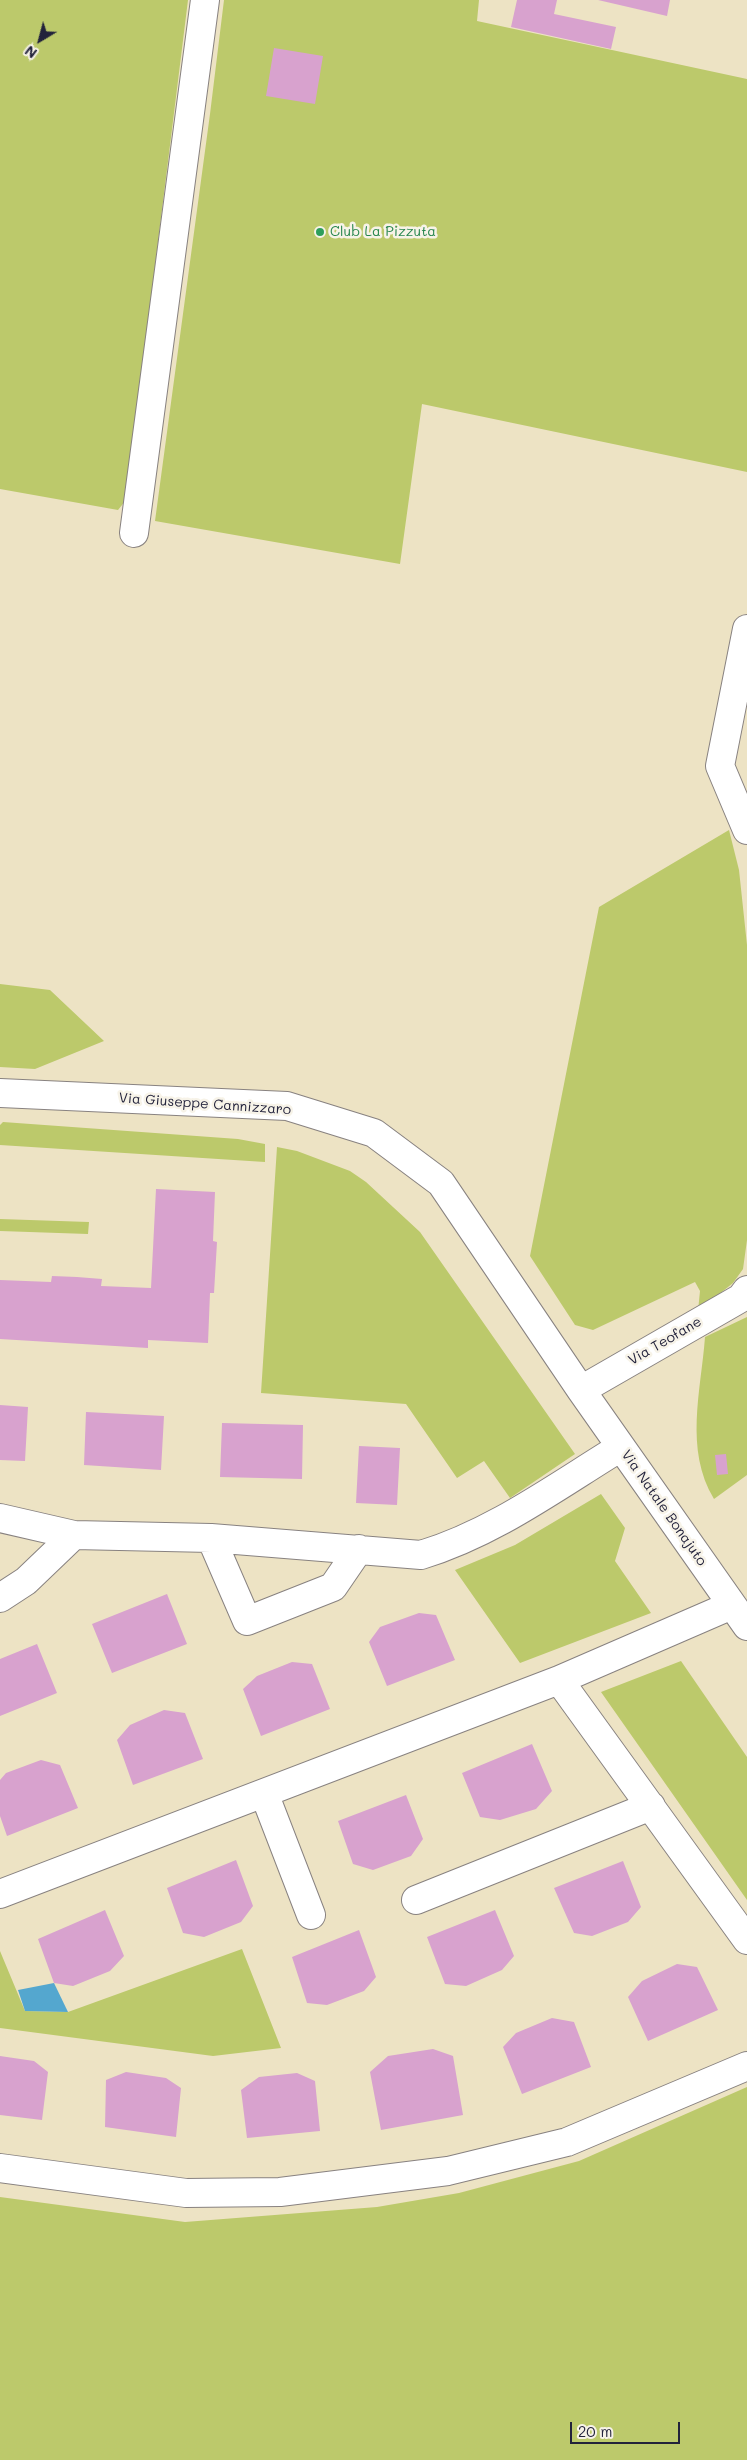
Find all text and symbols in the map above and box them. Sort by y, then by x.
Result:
north arrow [15,15,65,65]
text: N [21,42,41,63]
place label: Club La Pizzuta [330,224,436,240]
marker: Club La Pizzuta [314,226,326,238]
street label: Via Giuseppe Cannizzaro [118,1090,292,1118]
street label: Via Teofane [625,1313,705,1369]
street label: Via Natale Bonajuto [618,1447,710,1569]
scale bar [572,2412,682,2444]
text: 20 m [578,2421,612,2441]

